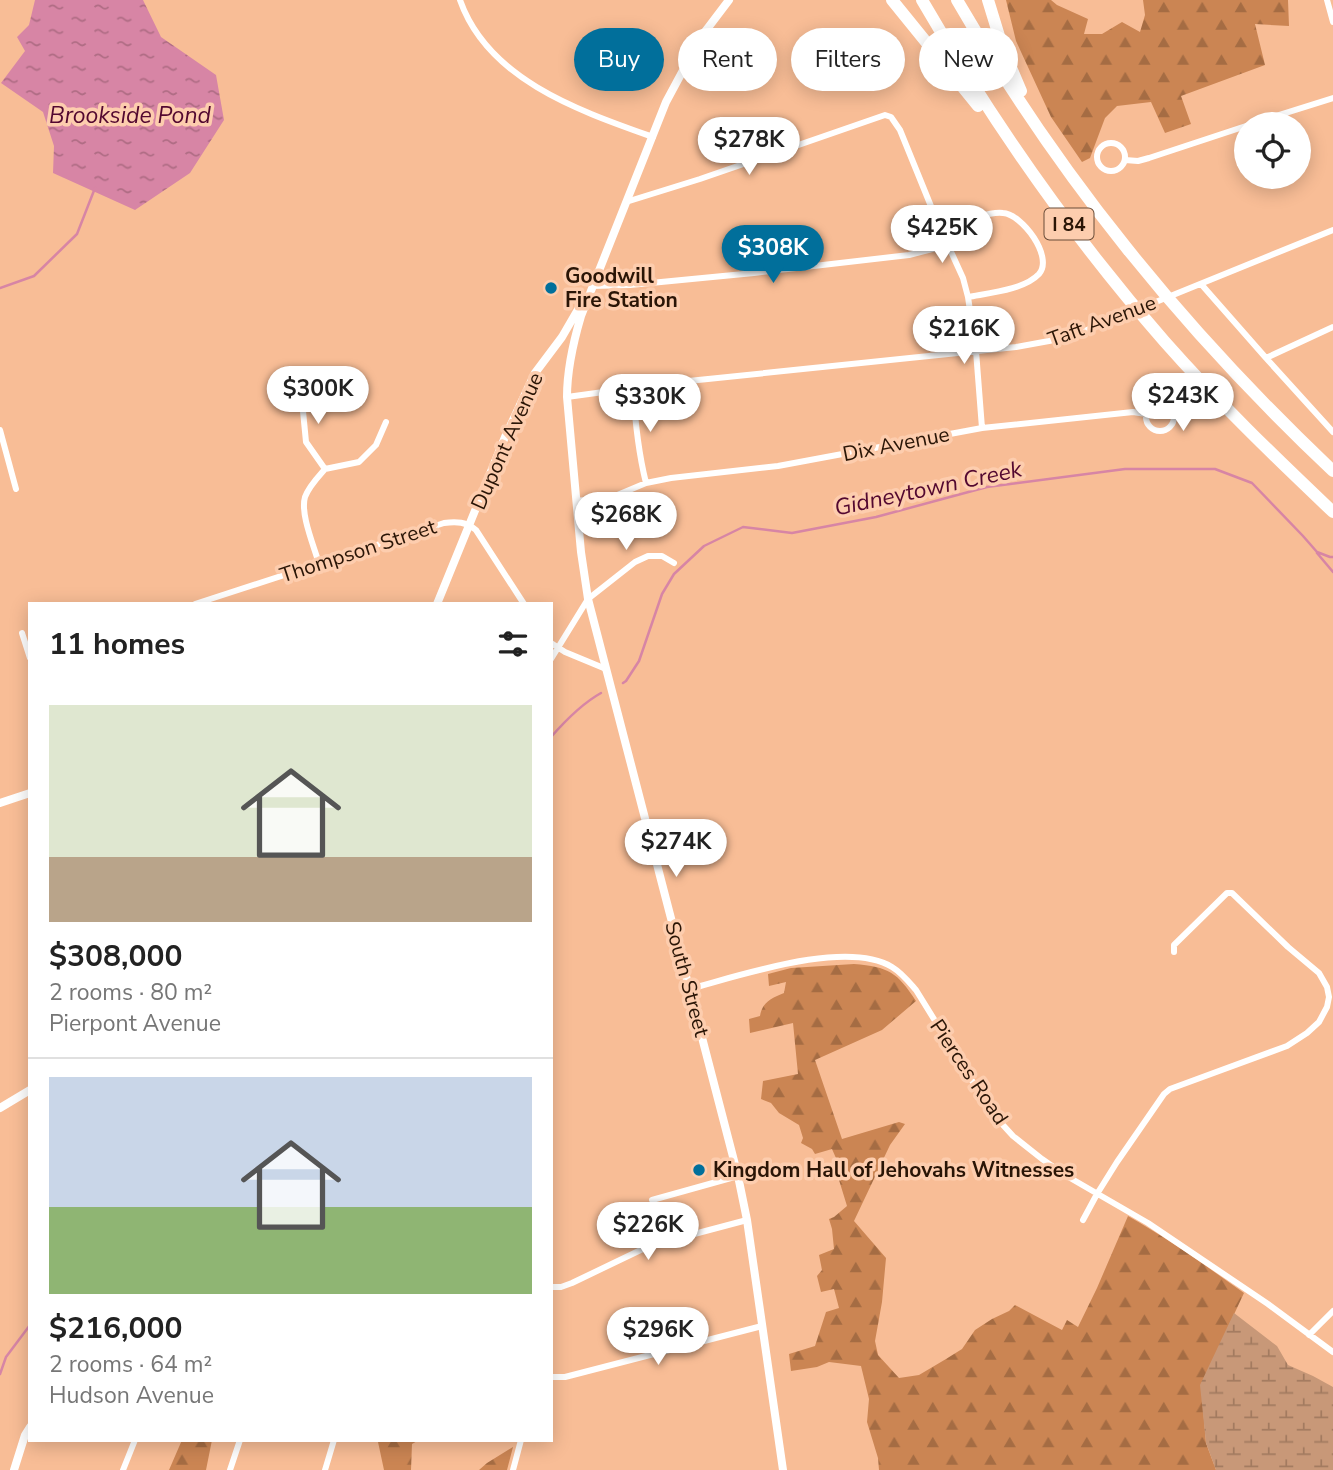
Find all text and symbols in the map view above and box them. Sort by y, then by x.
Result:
chip: Buy [574,28,664,91]
chip: Rent [678,28,777,91]
chip: Filters [791,28,905,91]
chip: New [919,28,1018,91]
water label: Brookside Pond [49,100,211,131]
map controls [1234,112,1311,189]
button: locate [1234,112,1311,189]
pin: $278K [700,118,798,177]
text: $278K [714,124,784,155]
pin: $425K [893,205,991,265]
road number: I 84 [1044,208,1094,240]
text: $425K [907,212,977,243]
pin: $308K [724,226,822,285]
text: $308K [738,232,808,263]
place label: Goodwill Fire Station [565,262,678,314]
marker: Goodwill Fire Station [543,280,559,296]
street label: Taft Avenue [1044,289,1160,353]
pin: $216K [915,306,1013,366]
text: $216K [929,313,999,344]
pin: $300K [269,366,367,426]
street label: Dupont Avenue [464,368,550,514]
text: $300K [283,373,353,404]
pin: $330K [601,374,699,434]
pin: $243K [1134,374,1232,433]
text: $243K [1148,380,1218,411]
text: $330K [615,381,685,412]
street label: Dix Avenue [840,420,952,468]
water label: Gidneytown Creek [831,453,1025,524]
pin: $268K [577,492,675,552]
text: $268K [591,499,661,530]
street label: Thompson Street [276,512,440,589]
text: 11 homes [49,624,185,665]
icon: filters [494,625,532,663]
icon: home [228,750,354,876]
pin: $274K [627,820,725,879]
text: $274K [641,826,711,857]
street label: South Street [658,918,716,1040]
text: $308,000 [49,936,182,977]
text: 2 rooms · 80 m² [49,977,212,1008]
text: Pierpont Avenue [49,1008,221,1039]
street label: Pierces Road [923,1014,1015,1130]
icon: home [228,1122,354,1248]
place label: Kingdom Hall of Jehovahs Witnesses [713,1156,1074,1184]
marker: Kingdom Hall of Jehovahs Witnesses [691,1162,707,1178]
pin: $226K [599,1202,697,1262]
text: $226K [613,1209,683,1240]
text: $216,000 [49,1308,182,1349]
pin: $296K [609,1308,707,1367]
text: $296K [623,1314,693,1345]
text: 2 rooms · 64 m² [49,1349,212,1380]
text: Hudson Avenue [49,1380,214,1411]

